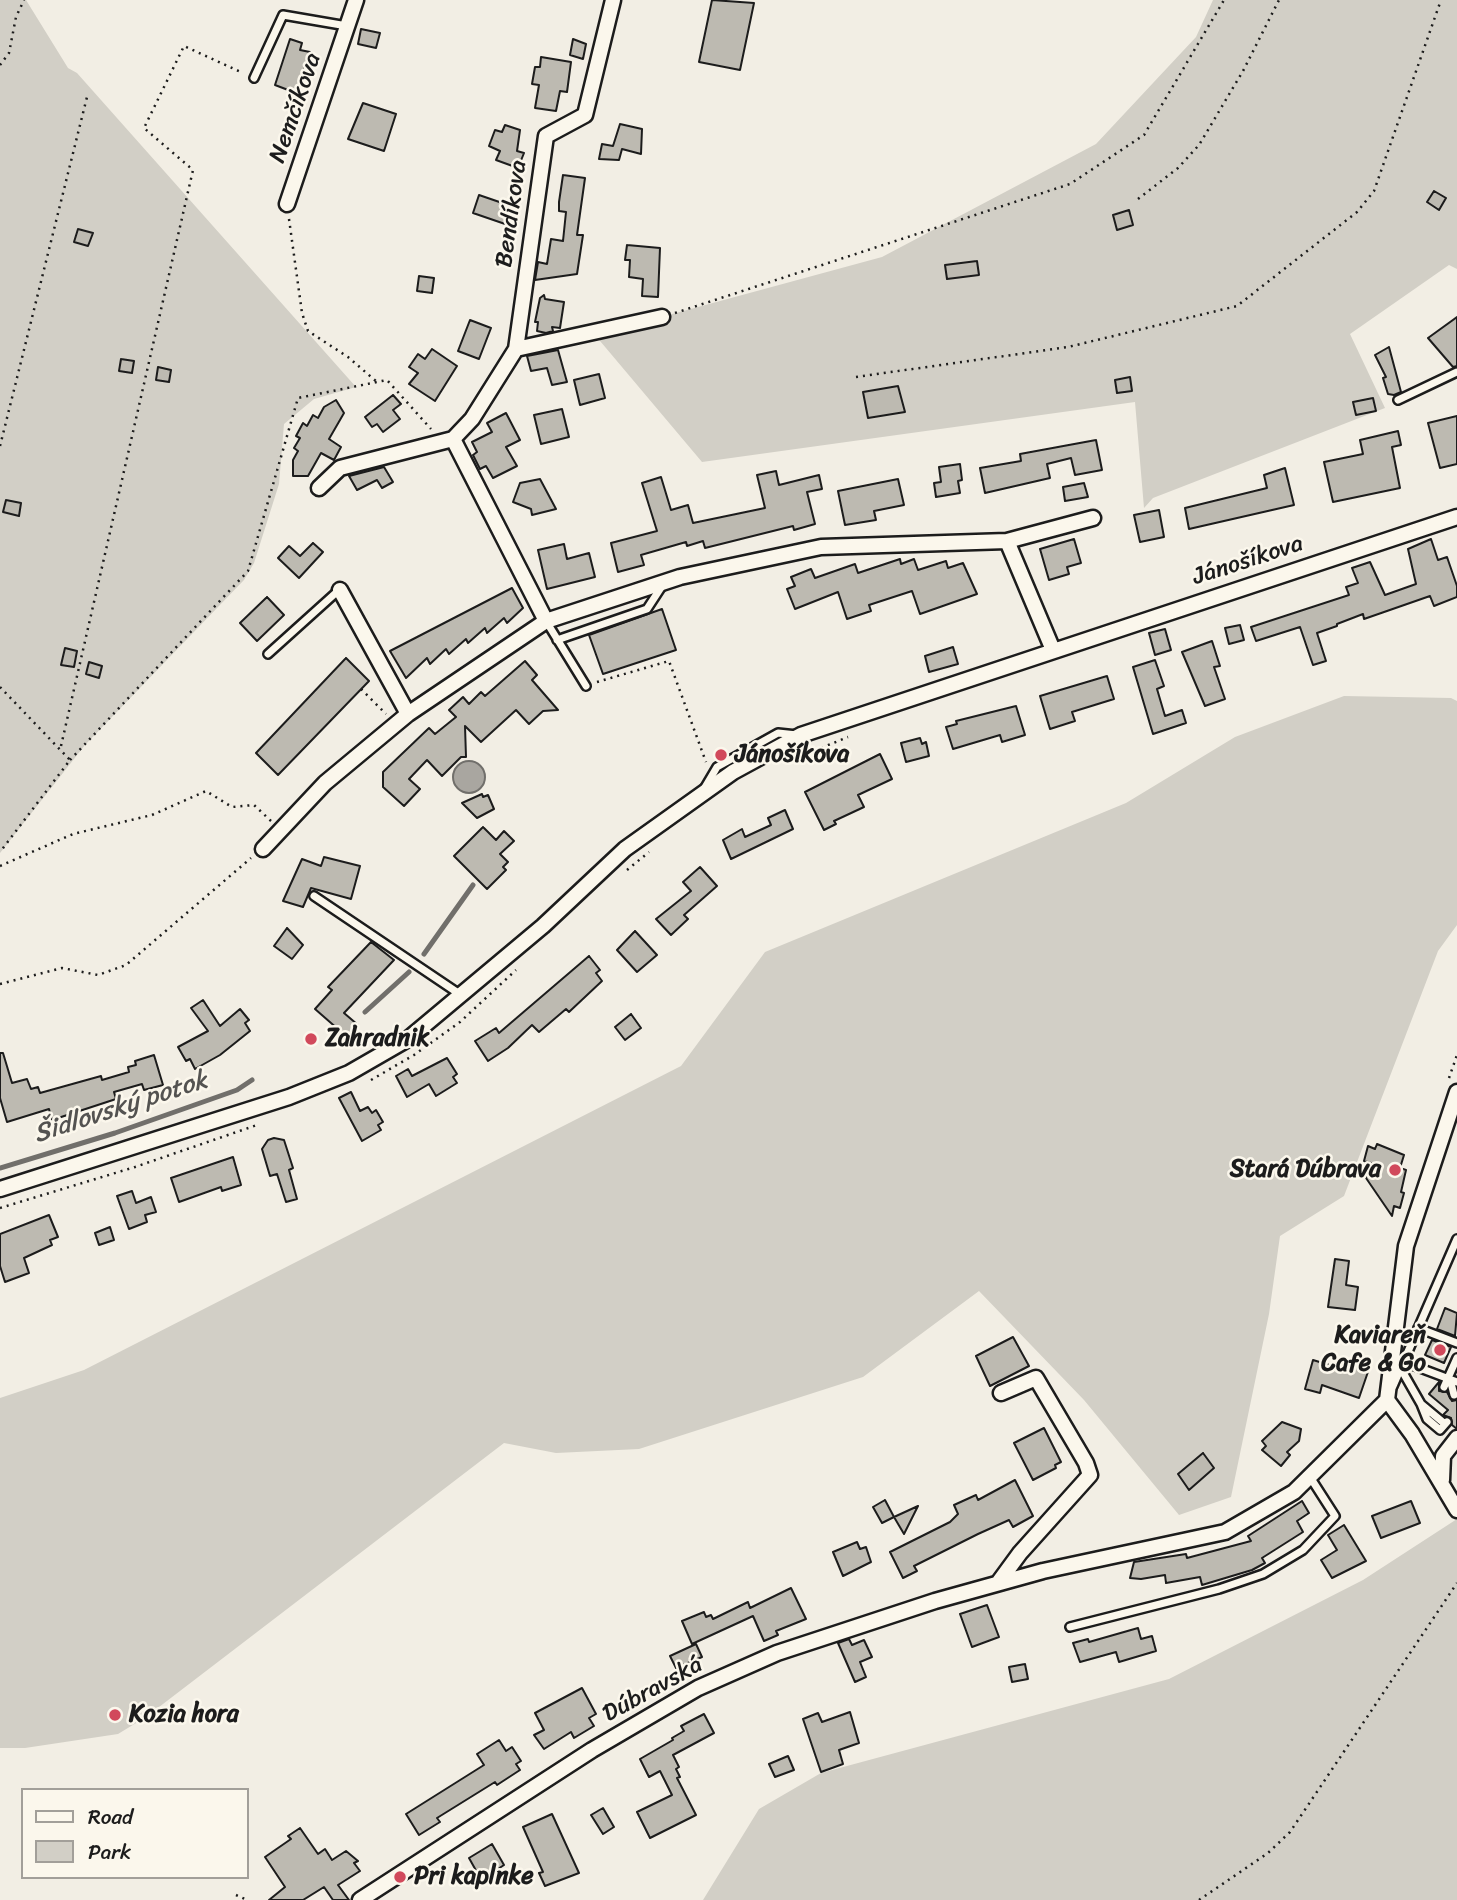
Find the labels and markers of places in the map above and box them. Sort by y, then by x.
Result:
place label: Jánošíkova [735,741,849,769]
marker: Jánošíkova [713,747,729,763]
place label: Zahradnik [325,1025,430,1053]
marker: Zahradnik [303,1031,319,1047]
place label: Stará Dúbrava [1230,1156,1381,1184]
marker: Stará Dúbrava [1387,1162,1403,1178]
place label: Kaviareň Cafe & Go [1321,1322,1426,1378]
marker: Kaviareň Cafe & Go [1432,1342,1448,1358]
place label: Kozia hora [129,1701,239,1729]
marker: Kozia hora [107,1707,123,1723]
place label: Pri kaplnke [414,1863,534,1891]
marker: Pri kaplnke [392,1869,408,1885]

